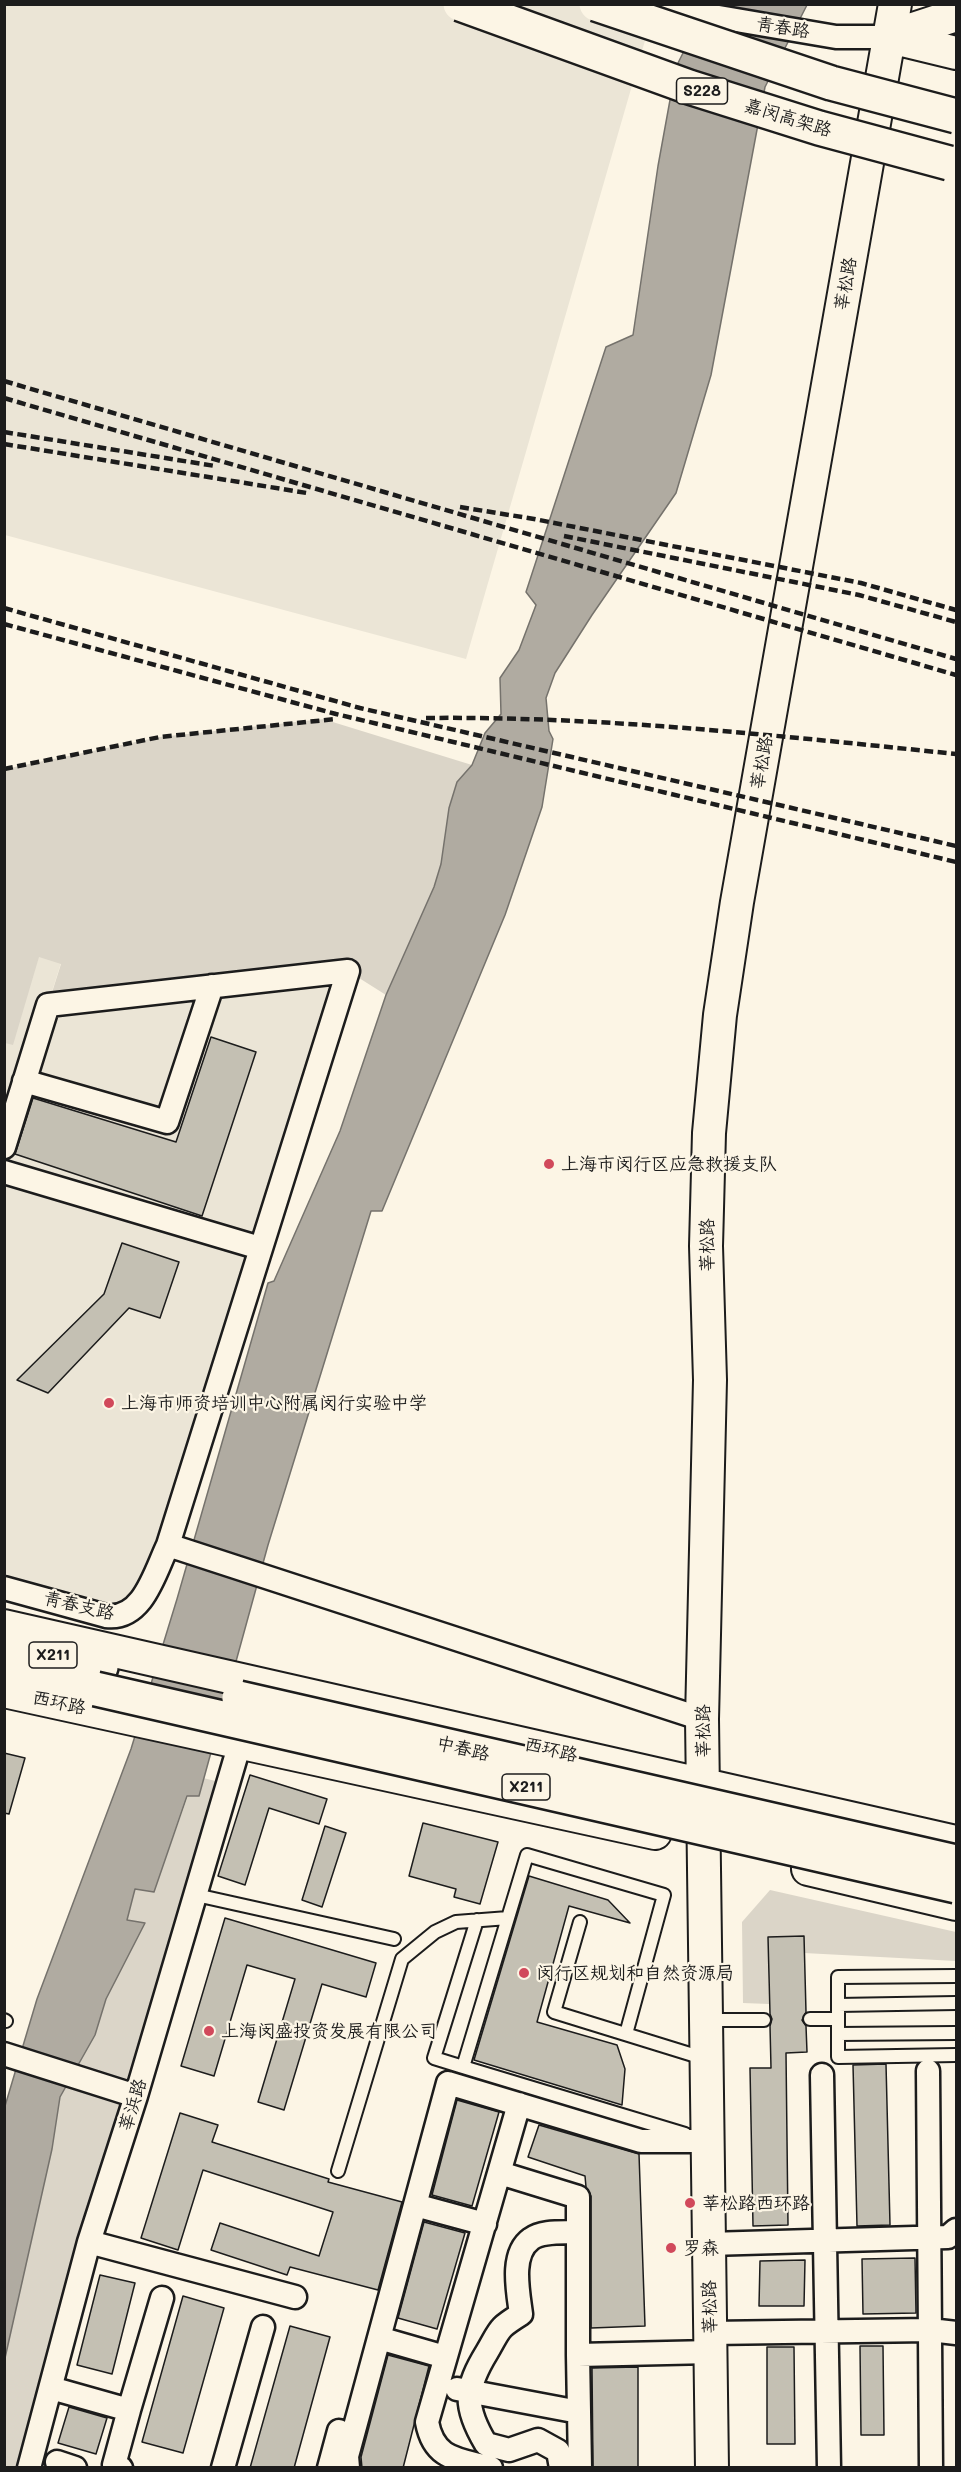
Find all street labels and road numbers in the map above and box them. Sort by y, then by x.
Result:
street label: 青春路 [755,13,811,43]
road number: S228 [676,78,728,104]
street label: 嘉闵高架路 [742,95,834,141]
street label: 莘松路 [831,256,861,312]
street label: 莘松路 [747,735,777,791]
street label: 莘松路 [696,1218,718,1272]
street label: 青春支路 [41,1587,117,1625]
road number: X211 [29,1642,77,1668]
street label: 西环路 [30,1687,88,1719]
street label: 莘松路 [692,1704,714,1758]
street label: 中春路 [434,1732,492,1766]
street label: 西环路 [522,1733,580,1767]
road number: X211 [502,1774,550,1800]
street label: 莘浜路 [115,2076,151,2134]
street label: 莘松路 [699,2280,721,2334]

